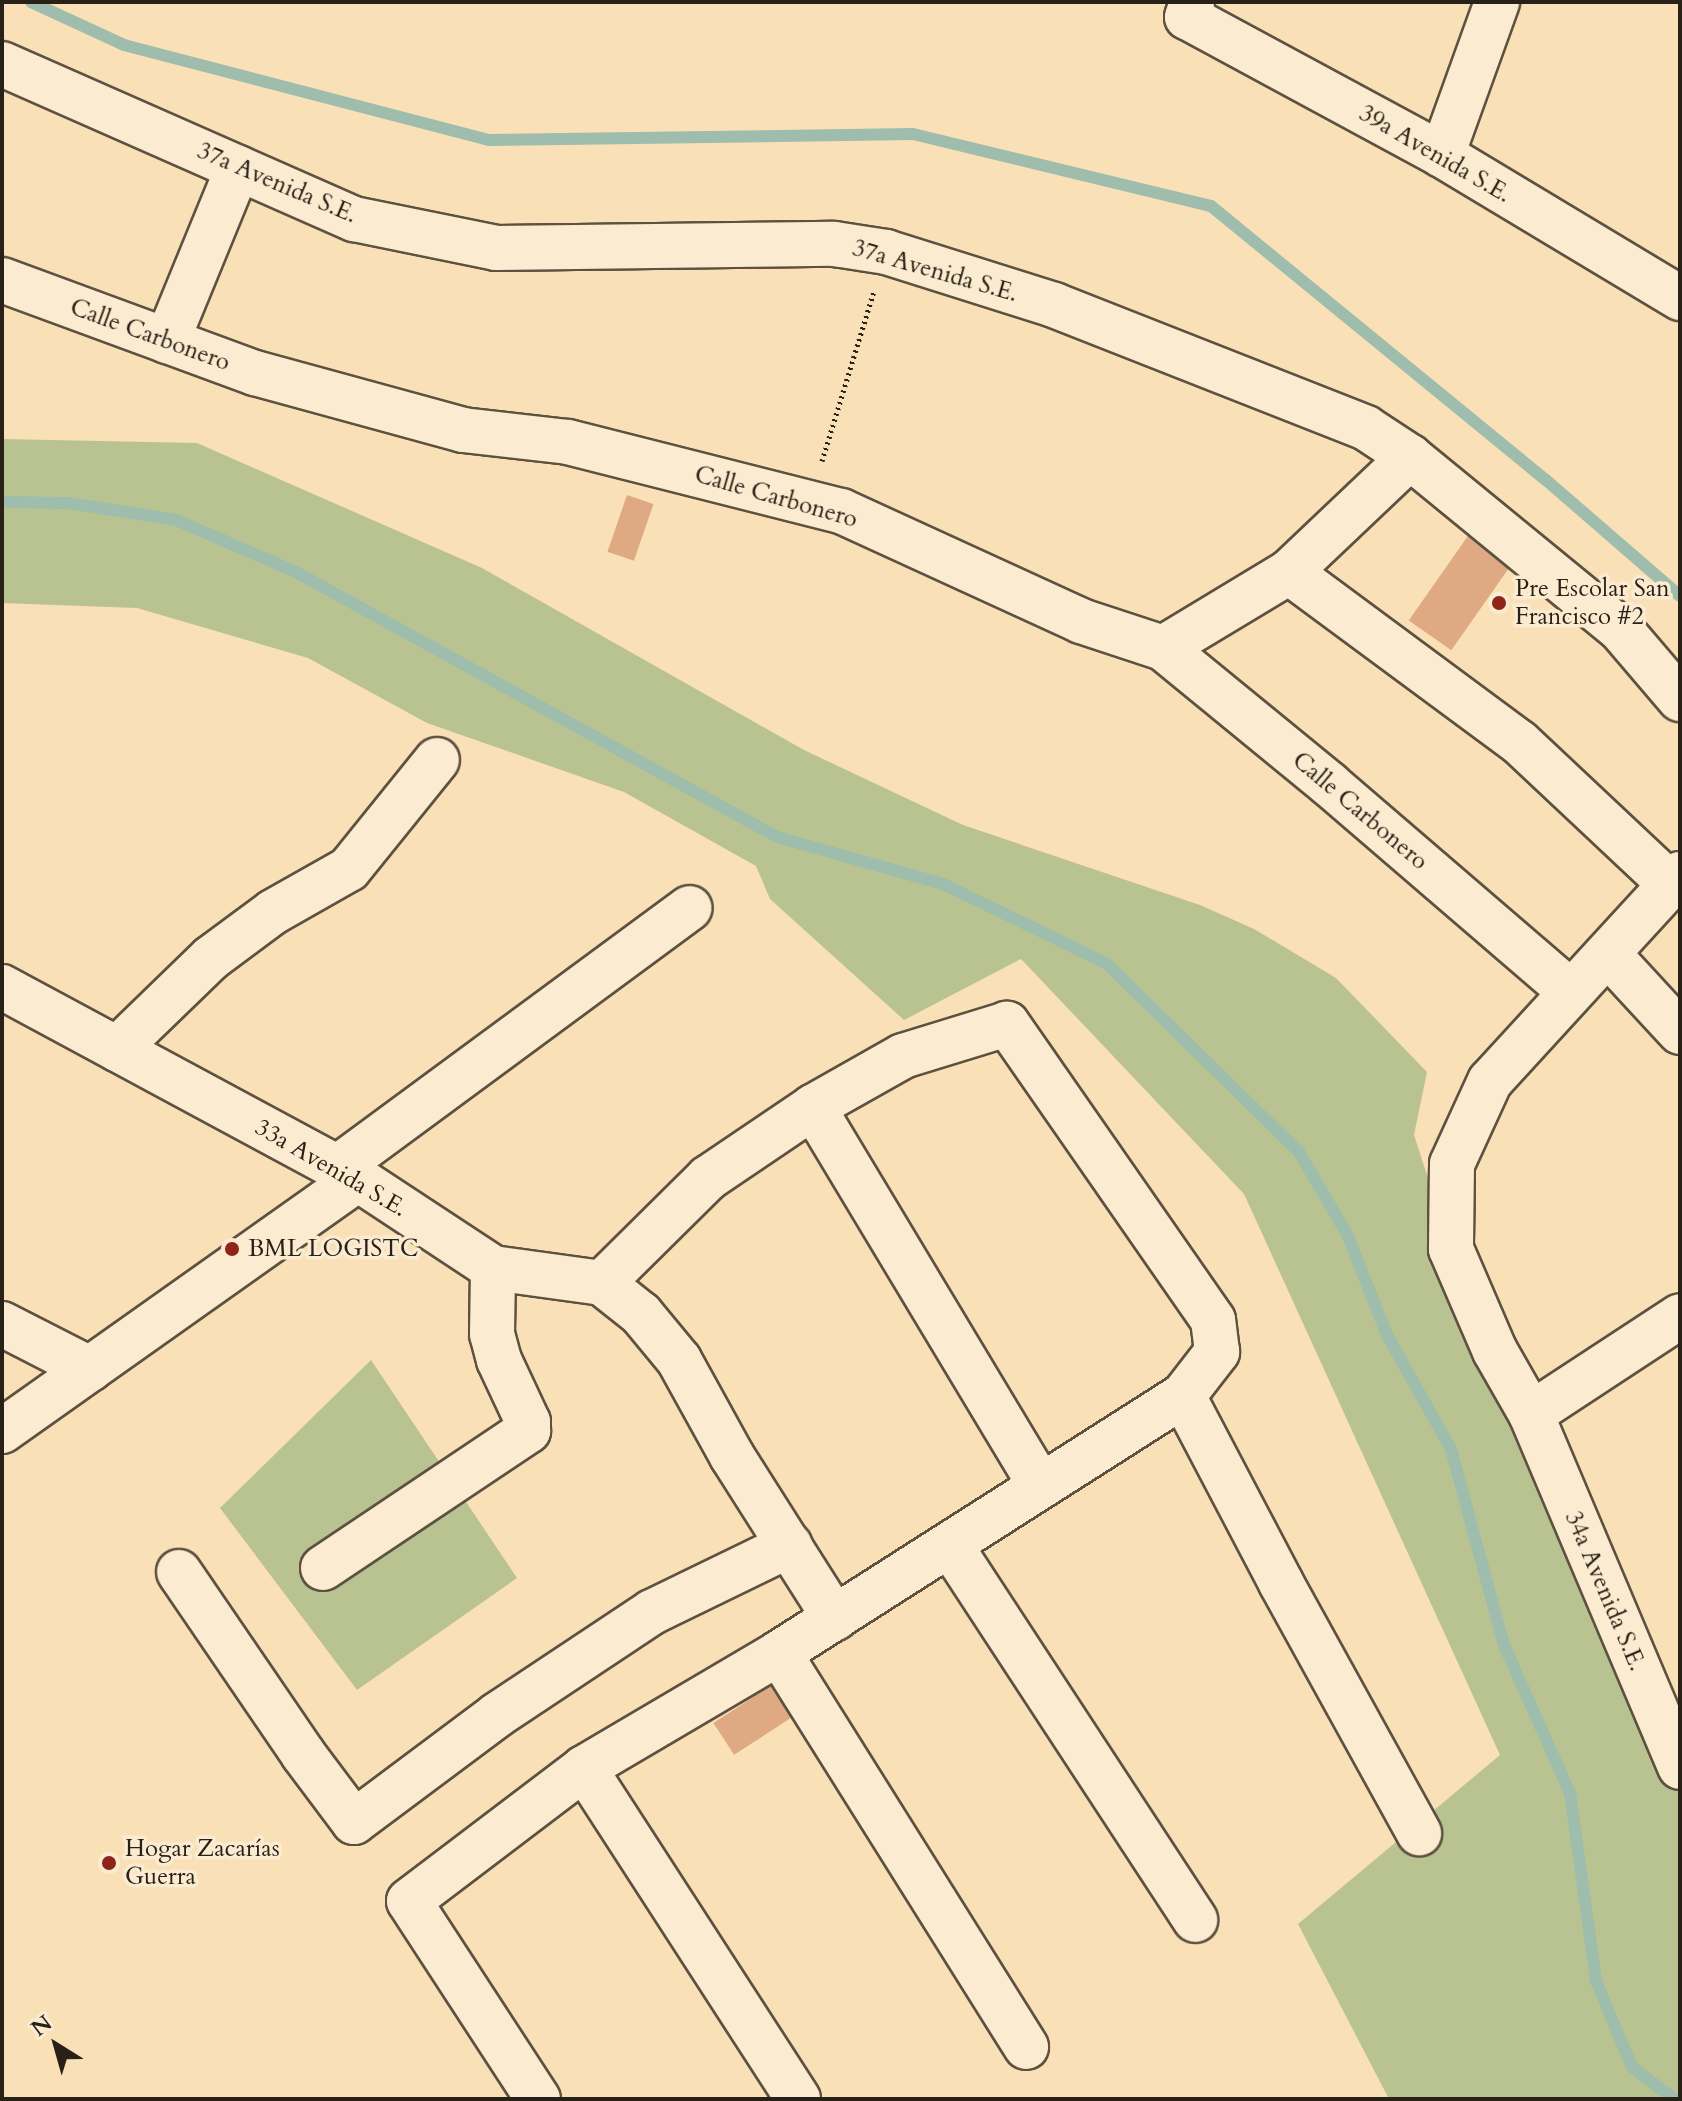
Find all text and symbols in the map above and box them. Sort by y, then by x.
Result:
street label: 39a Avenida S.E. [1354,99,1516,209]
street label: 37a Avenida S.E. [193,136,361,230]
street label: 37a Avenida S.E. [849,234,1021,308]
street label: Calle Carbonero [66,293,234,377]
street label: Calle Carbonero [691,460,861,534]
place label: Pre Escolar San Francisco #2 [1515,575,1670,631]
marker: Pre Escolar San Francisco #2 [1490,594,1508,612]
street label: Calle Carbonero [1286,746,1434,876]
street label: 33a Avenida S.E. [250,1113,412,1223]
place label: BML LOGISTC [248,1235,418,1263]
marker: BML LOGISTC [223,1240,241,1258]
street label: 34a Avenida S.E. [1558,1507,1652,1675]
place label: Hogar Zacarías Guerra [125,1835,280,1891]
marker: Hogar Zacarías Guerra [100,1854,118,1872]
north arrow [16,2005,96,2085]
text: N [25,2008,58,2044]

